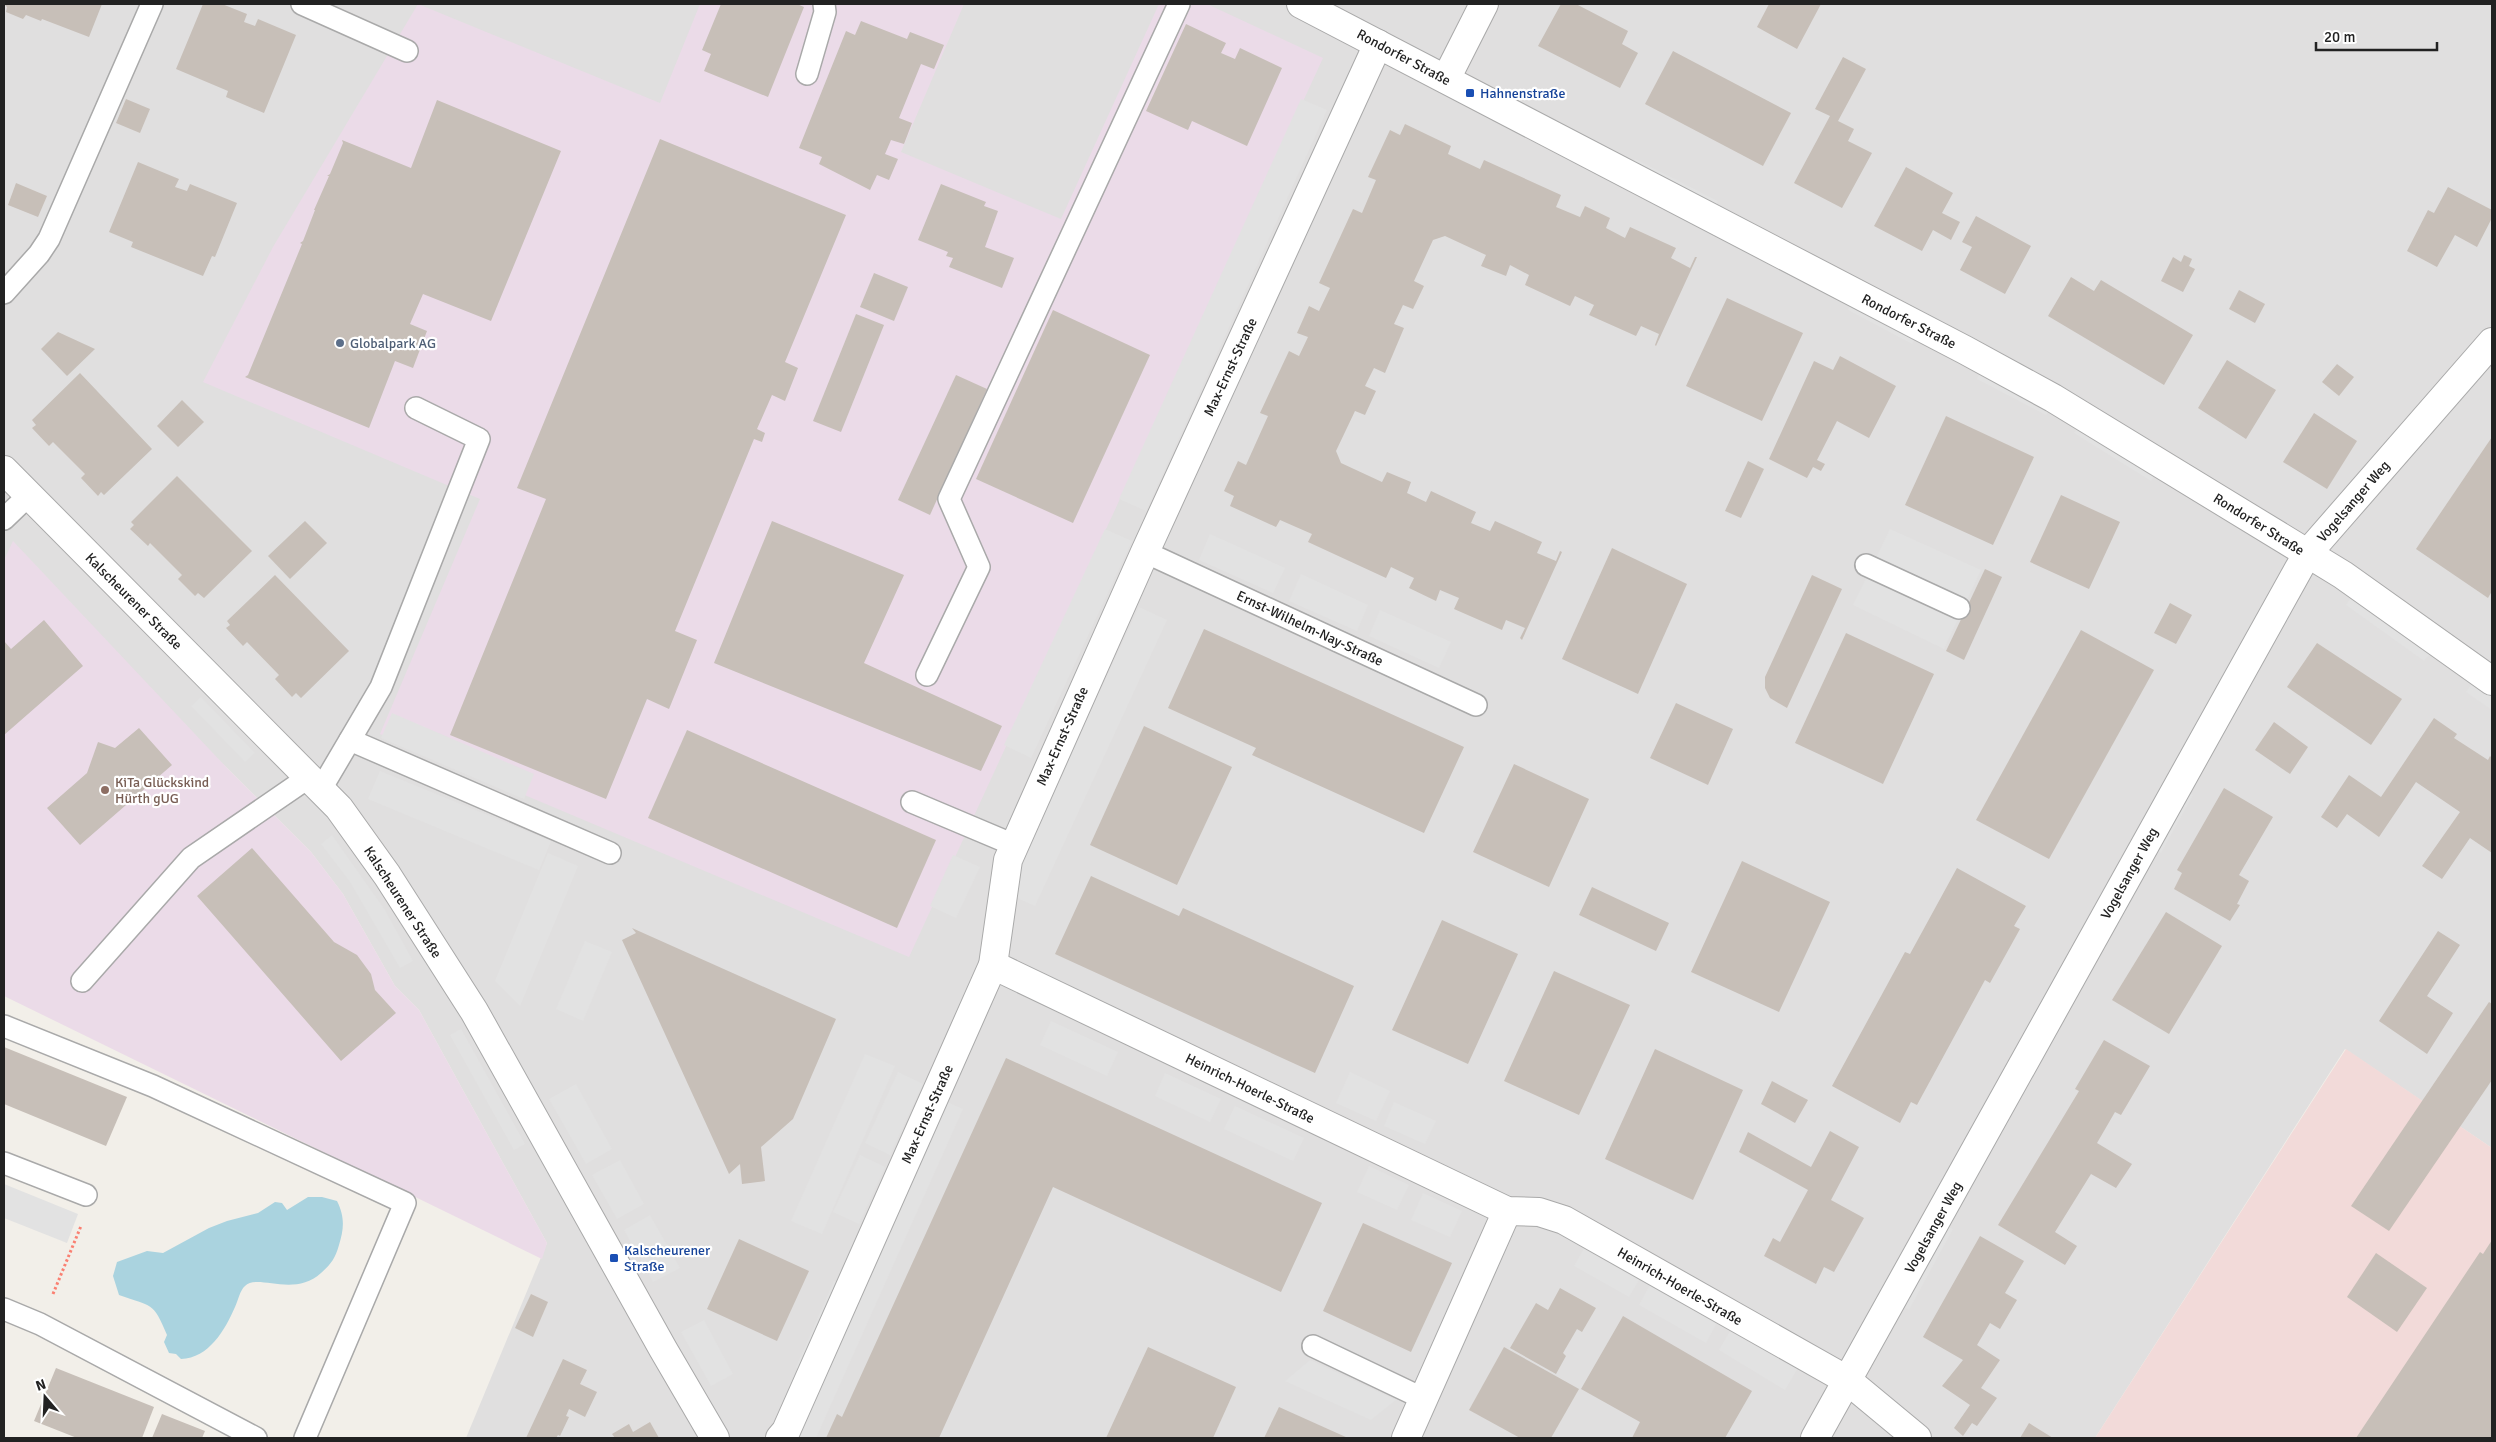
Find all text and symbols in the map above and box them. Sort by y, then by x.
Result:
scale bar [2316,20,2437,52]
street label: Rondorfer Straße [1354,26,1454,89]
text: 20 m [2324,28,2355,46]
place label: Hahnenstraße [1480,85,1565,102]
marker: Hahnenstraße [1464,87,1476,99]
street label: Rondorfer Straße [1859,290,1959,353]
street label: Max-Ernst-Straße [1200,315,1261,419]
place label: Globalpark AG [350,335,436,352]
marker: Globalpark AG [334,337,346,349]
street label: Vogelsanger Weg [2313,457,2393,546]
street label: Rondorfer Straße [2210,490,2307,559]
street label: Kalscheurener Straße [82,549,186,653]
street label: Ernst-Wilhelm-Nay-Straße [1234,587,1386,670]
street label: Max-Ernst-Straße [1033,684,1092,788]
place label: KiTa Glückskind Hürth gUG [115,774,209,807]
marker: KiTa Glückskind Hürth gUG [99,784,111,796]
street label: Vogelsanger Weg [2097,824,2162,922]
street label: Kalscheurener Straße [360,843,445,961]
street label: Heinrich-Hoerle-Straße [1182,1050,1317,1127]
street label: Max-Ernst-Straße [898,1062,957,1166]
street label: Vogelsanger Weg [1901,1178,1966,1276]
place label: Kalscheurener Straße [624,1242,711,1275]
street label: Heinrich-Hoerle-Straße [1614,1244,1745,1329]
marker: Kalscheurener Straße [608,1252,620,1264]
north arrow [20,1372,70,1422]
text: N [34,1376,48,1395]

